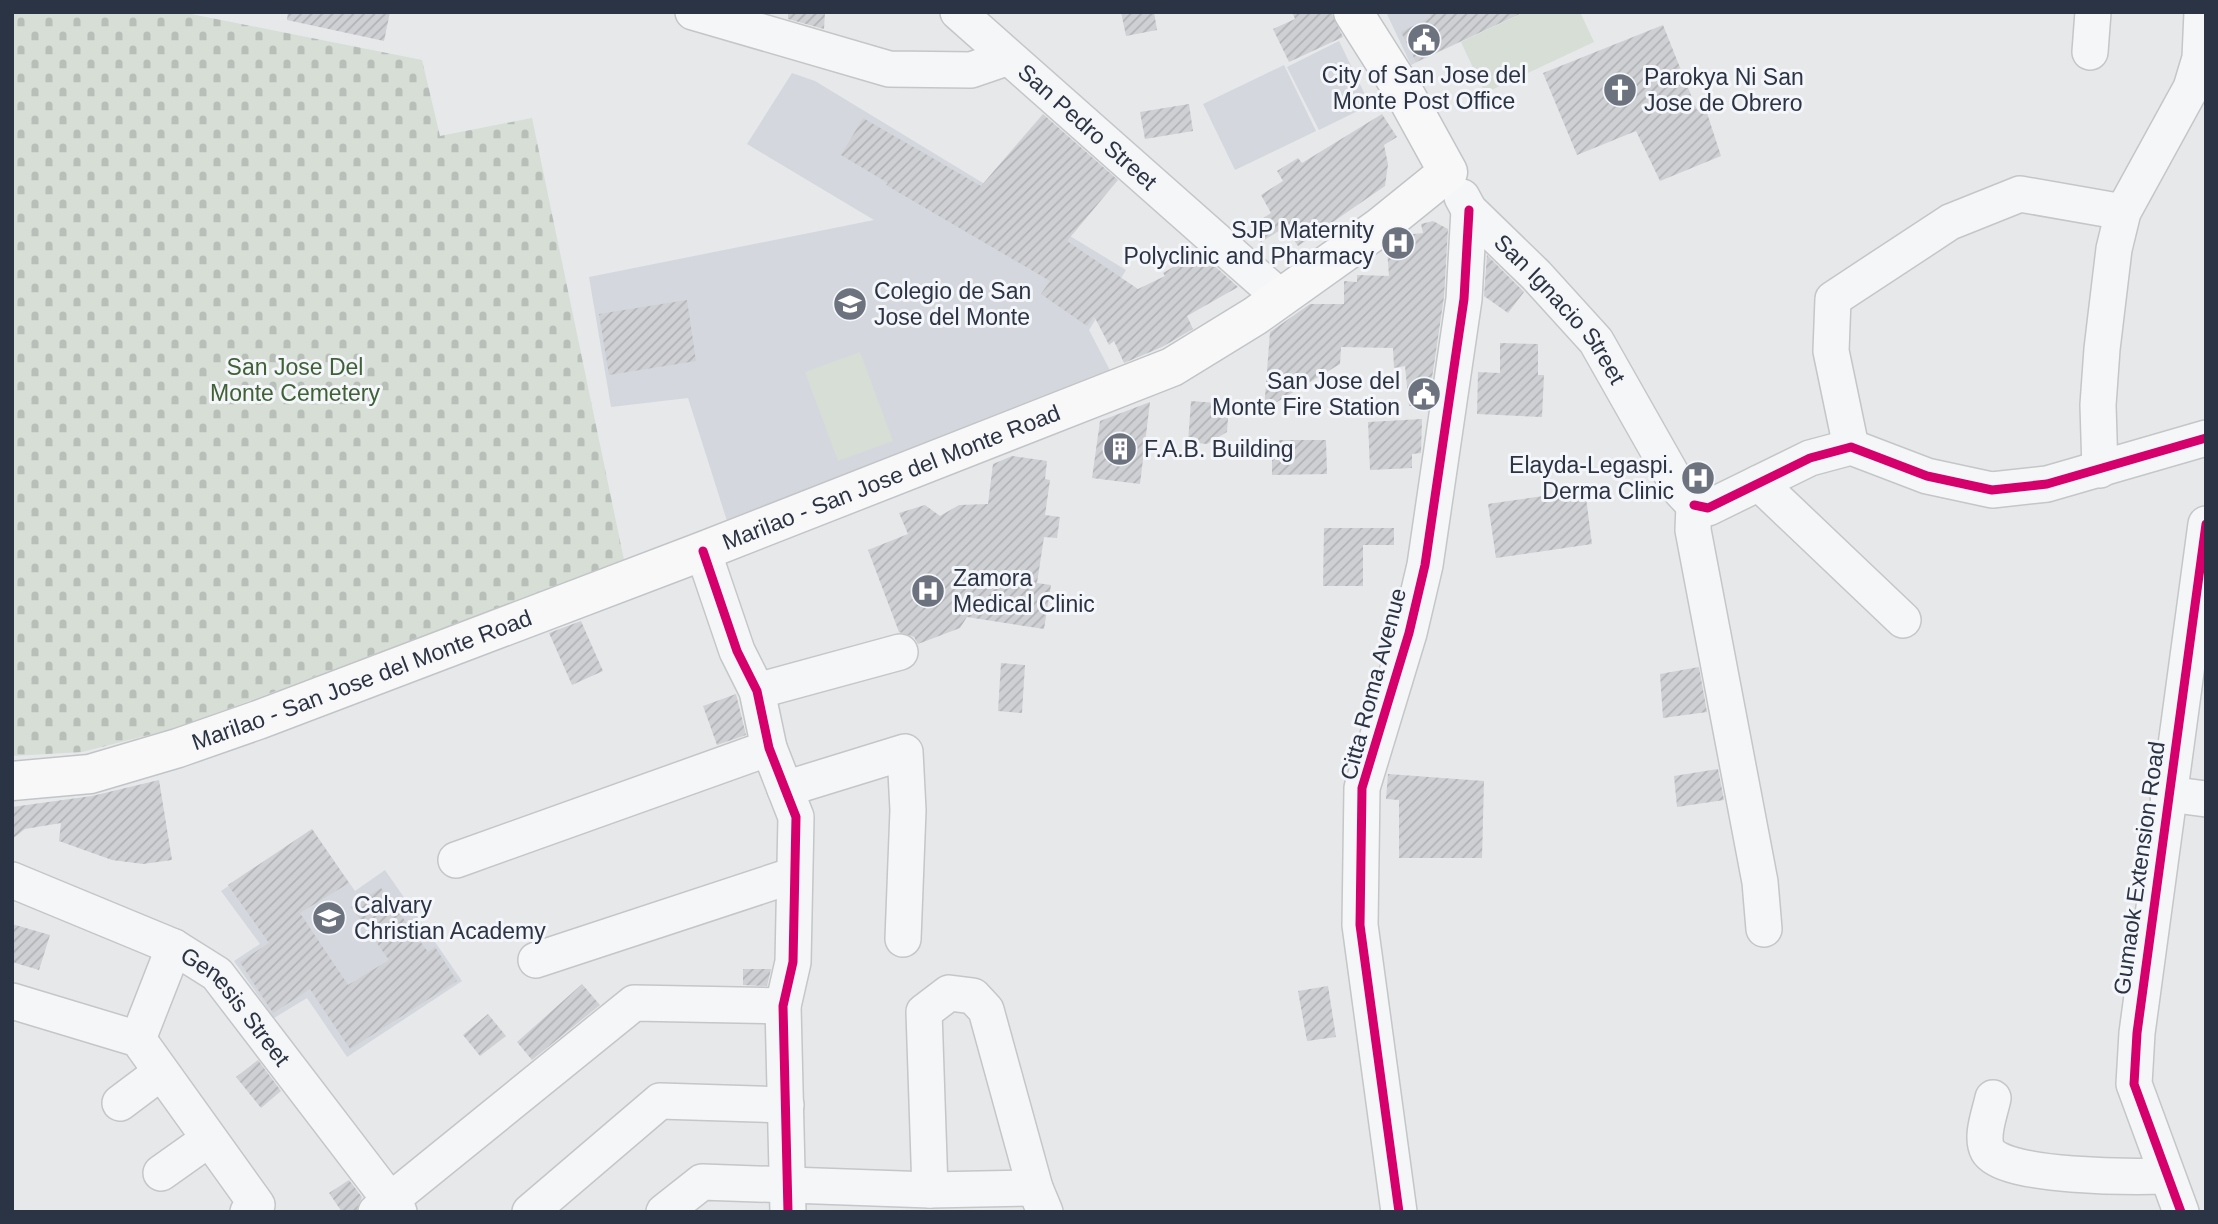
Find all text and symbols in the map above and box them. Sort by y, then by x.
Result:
public building icon: City of San Jose del Monte Post Office [1405,21,1443,59]
street label: San Pedro Street [1013,58,1163,195]
place label: City of San Jose del Monte Post Office [1322,62,1526,114]
place label: Parokya Ni San Jose de Obrero [1644,64,1804,116]
church icon: Parokya Ni San Jose de Obrero [1601,71,1639,109]
place label: SJP Maternity Polyclinic and Pharmacy [1123,217,1374,269]
hospital icon: SJP Maternity Polyclinic and Pharmacy [1379,224,1417,262]
street label: San Ignacio Street [1489,229,1631,389]
place label: Colegio de San Jose del Monte [874,278,1031,330]
school or university icon: Colegio de San Jose del Monte [831,285,869,323]
park label: San Jose Del Monte Cemetery [210,354,380,406]
place label: San Jose del Monte Fire Station [1212,368,1400,420]
public building icon: San Jose del Monte Fire Station [1405,375,1443,413]
street label: Marilao - San Jose del Monte Road [719,399,1064,555]
building icon: F.A.B. Building [1101,430,1139,468]
place label: F.A.B. Building [1144,436,1294,462]
place label: Elayda-Legaspi. Derma Clinic [1509,452,1674,504]
hospital icon: Elayda-Legaspi. Derma Clinic [1679,459,1717,497]
place label: Zamora Medical Clinic [953,565,1095,617]
hospital icon: Zamora Medical Clinic [909,572,947,610]
street label: Citta Roma Avenue [1335,585,1411,783]
street label: Marilao - San Jose del Monte Road [188,604,535,755]
street label: Gumaok Extension Road [2108,740,2170,996]
place label: Calvary Christian Academy [354,892,546,944]
school or university icon: Calvary Christian Academy [310,899,348,937]
street label: Genesis Street [176,942,296,1071]

